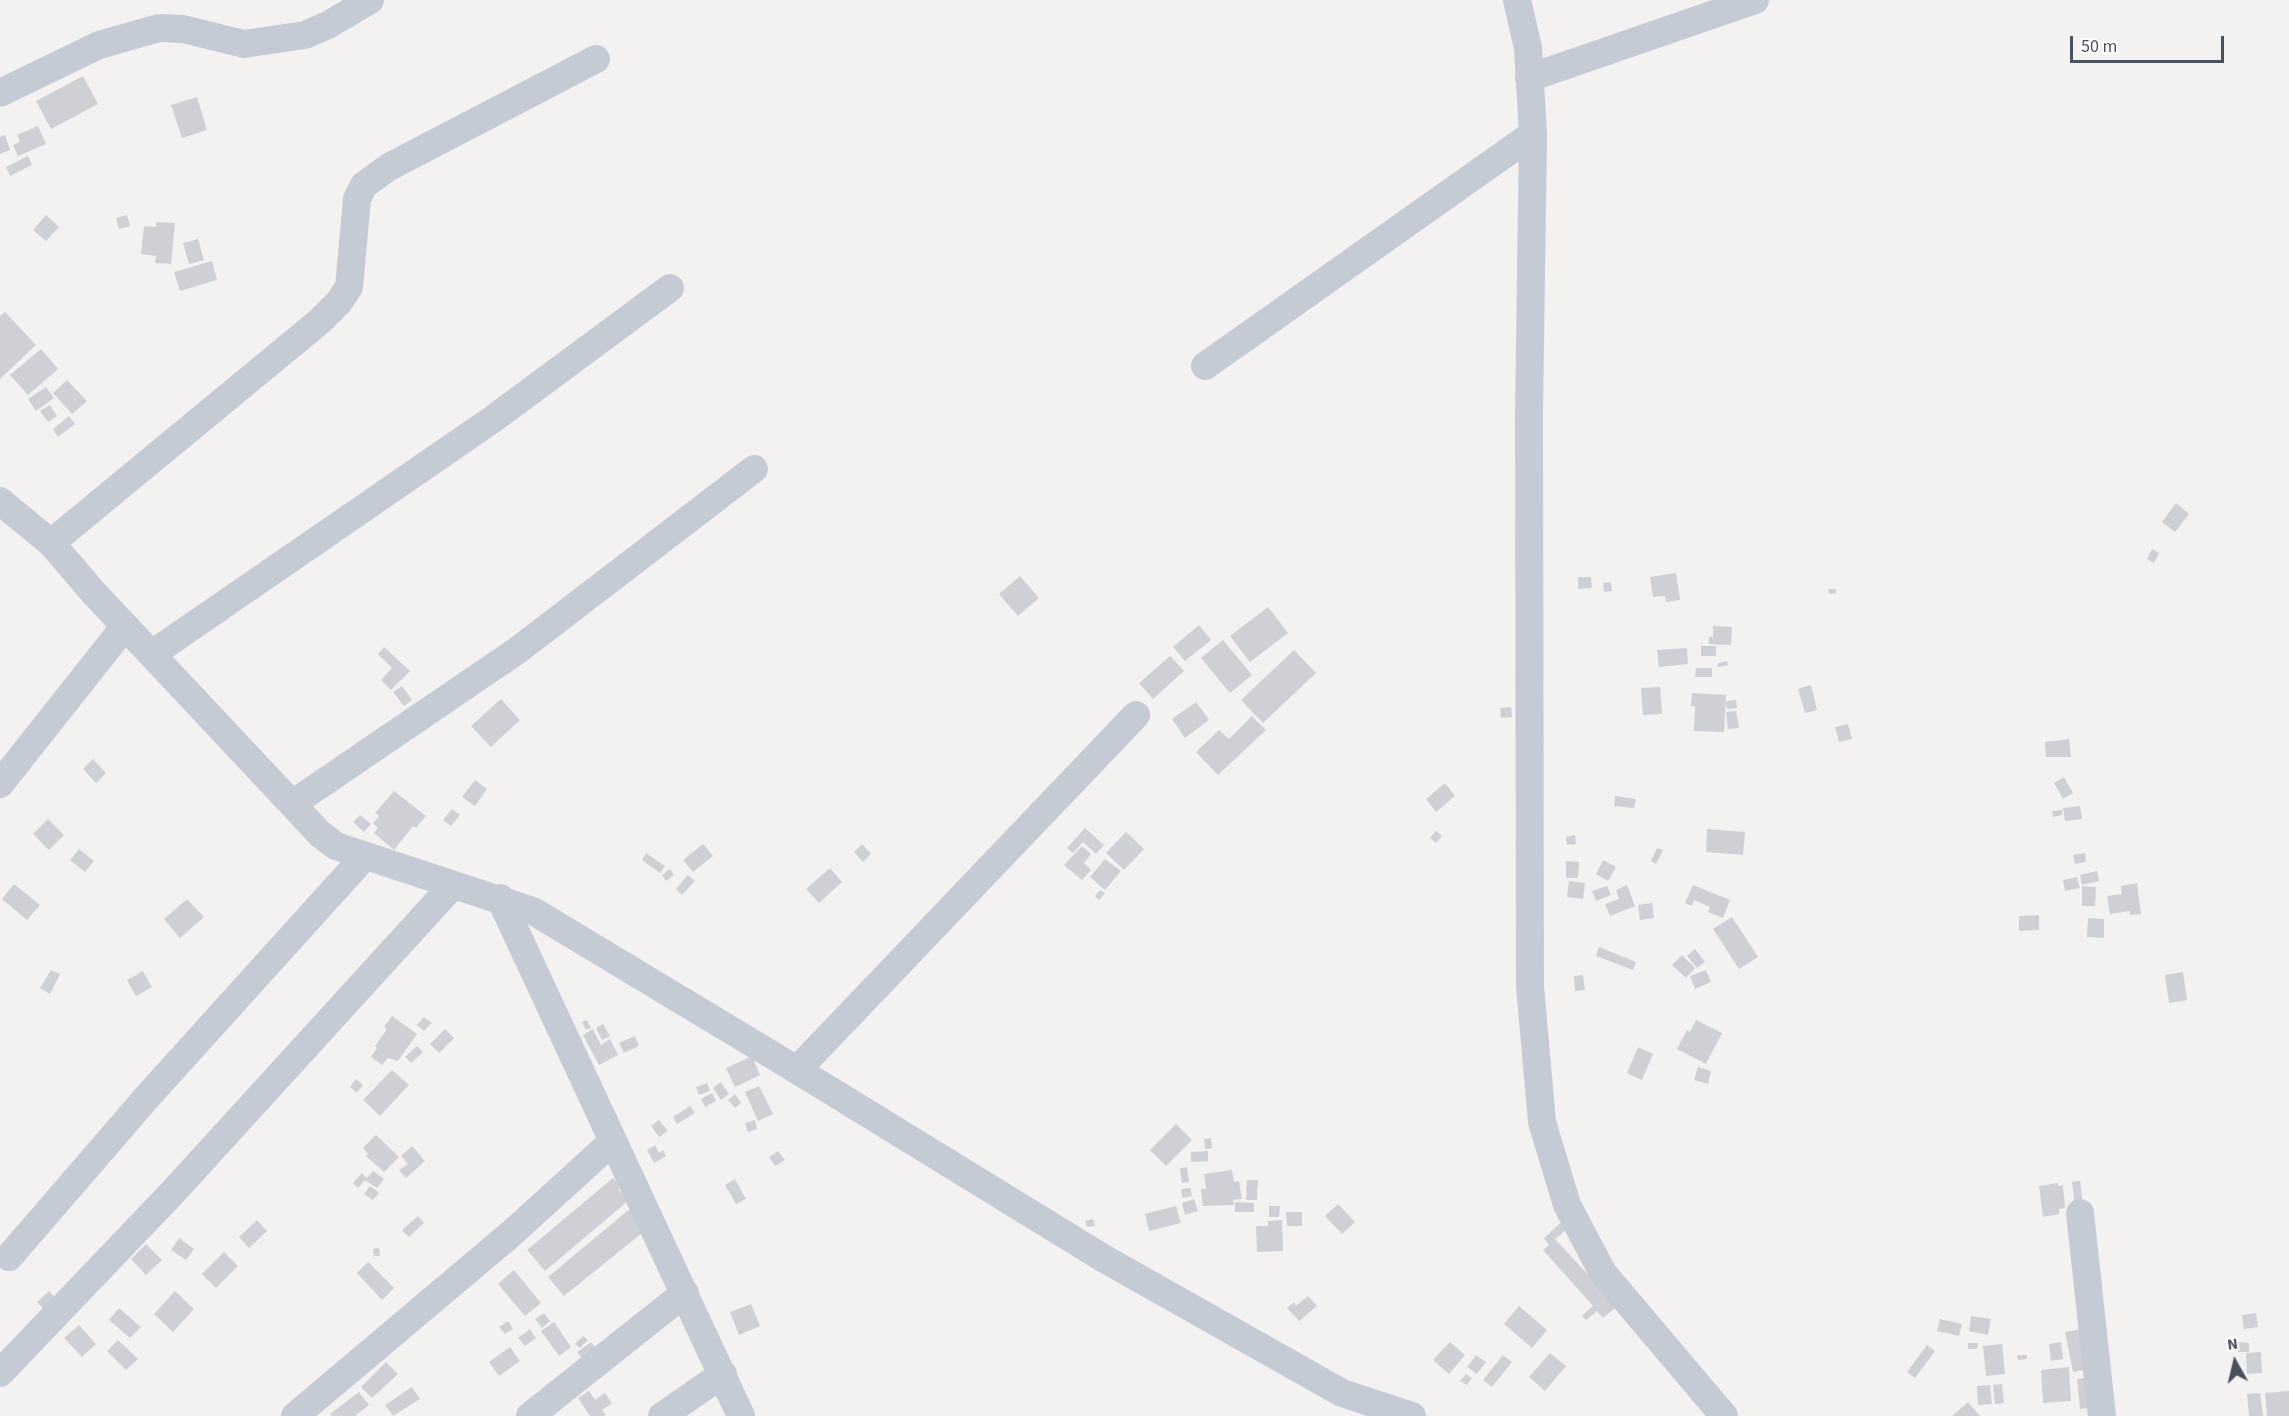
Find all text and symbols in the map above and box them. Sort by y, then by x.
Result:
scale bar [2073,24,2228,62]
text: 50 m [2081,34,2117,59]
north arrow [2205,1332,2265,1392]
text: N [2226,1333,2239,1356]

